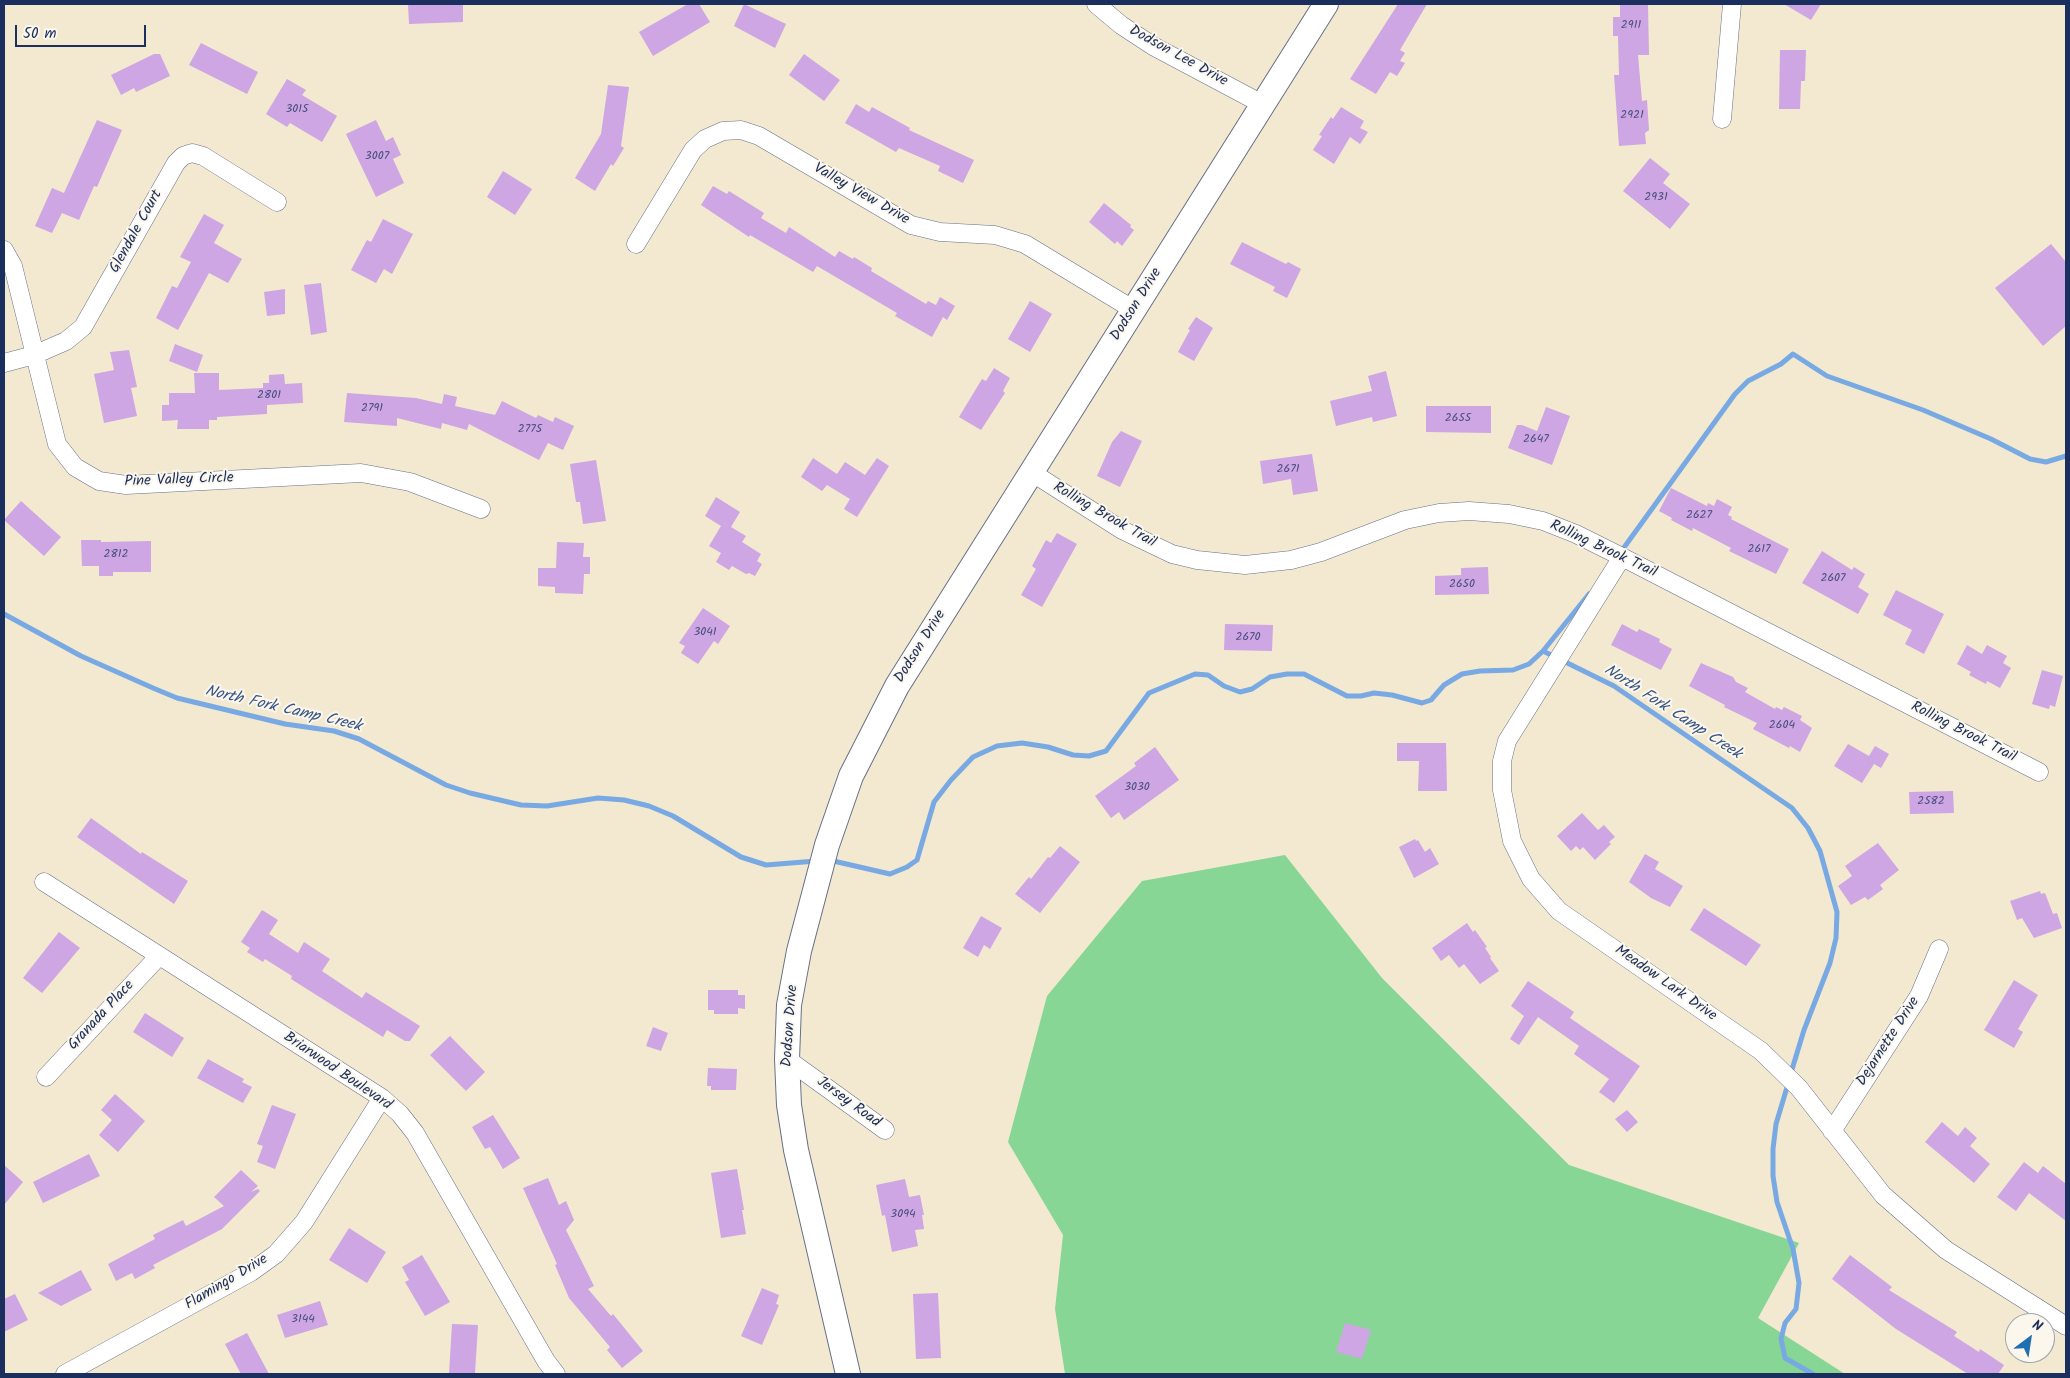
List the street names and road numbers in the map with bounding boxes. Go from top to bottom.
street label: Dodson Lee Drive [1125,22,1231,92]
street label: Valley View Drive [810,160,912,230]
street label: Glendale Court [107,187,167,277]
street label: Dodson Drive [1108,265,1166,345]
street label: Pine Valley Circle [124,470,234,492]
street label: Rolling Brook Trail [1049,479,1159,553]
street label: Rolling Brook Trail [1547,517,1659,583]
street label: Dodson Drive [892,607,950,687]
street label: Rolling Brook Trail [1907,699,2019,767]
street label: Meadow Lark Drive [1610,942,1720,1026]
street label: Granada Place [65,977,139,1055]
street label: Dodson Drive [779,984,803,1068]
street label: Dejarnette Drive [1853,994,1925,1090]
street label: Briarwood Boulevard [279,1029,395,1115]
street label: Jersey Road [812,1074,884,1132]
street label: Flamingo Drive [182,1251,272,1315]

